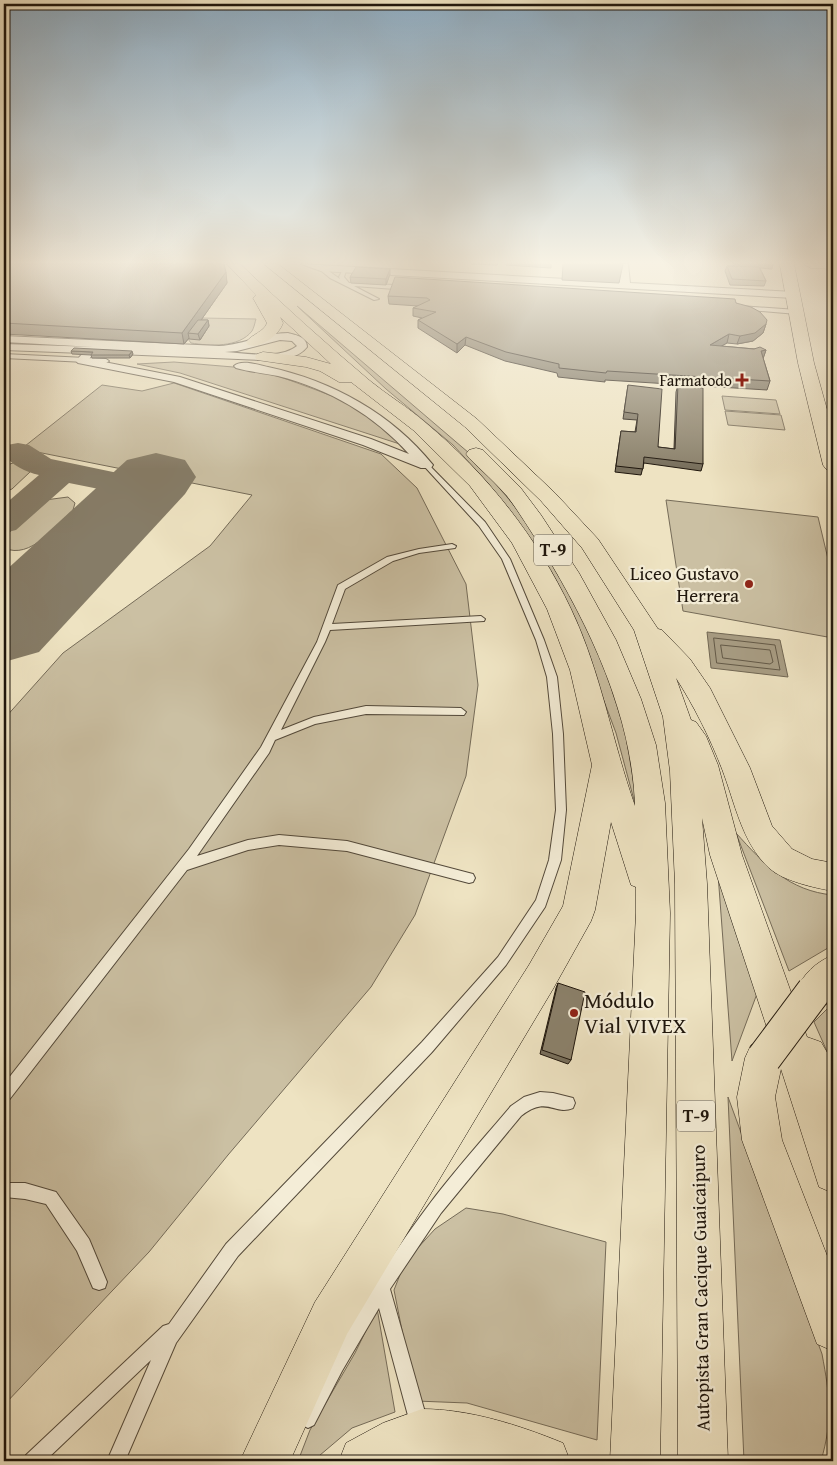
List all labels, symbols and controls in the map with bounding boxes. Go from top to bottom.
place label: Farmatodo [660,368,732,392]
marker: Farmatodo [736,374,748,386]
road number: T-9 [534,534,572,566]
place label: Liceo Gustavo Herrera [630,559,739,609]
marker: Liceo Gustavo Herrera [743,578,755,590]
place label: Módulo Vial VIVEX [584,984,687,1041]
marker: Módulo Vial VIVEX [568,1007,580,1019]
road number: T-9 [677,1100,715,1132]
street label: Autopista Gran Cacique Guaicaipuro [684,1144,716,1432]

